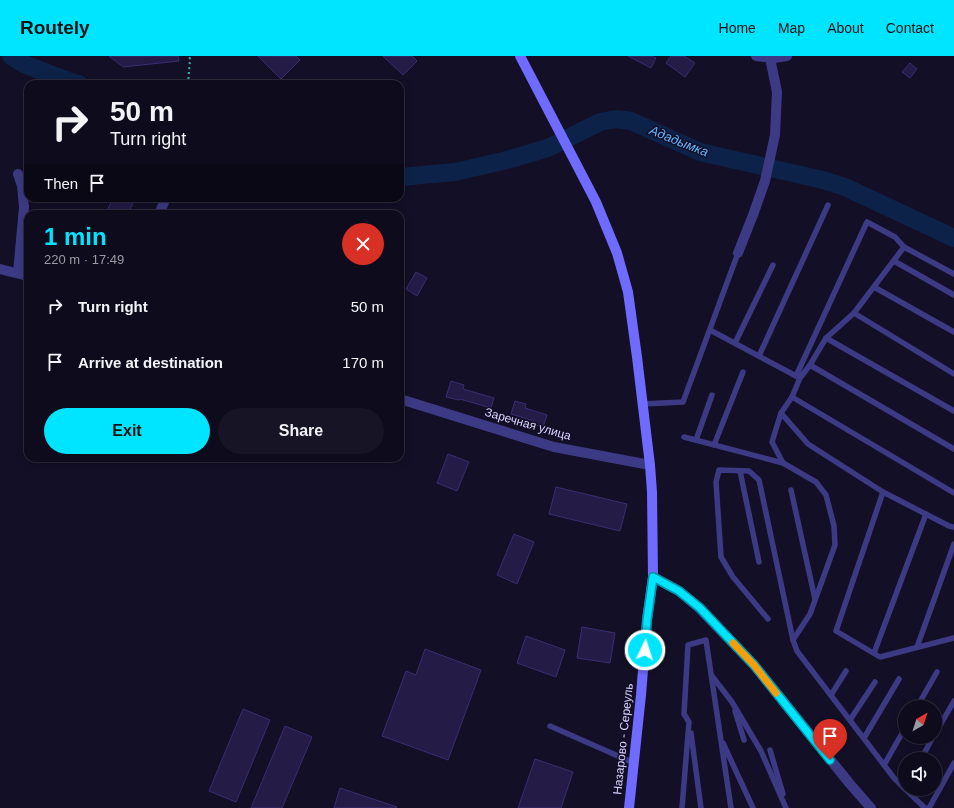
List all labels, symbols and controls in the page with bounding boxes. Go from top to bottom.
text: Routely [20,17,90,38]
text: Home [719,20,756,36]
text: Map [778,20,805,36]
text: About [827,20,864,36]
text: Contact [886,20,934,36]
icon: right [44,96,96,148]
text: 50 m [110,96,174,127]
water label: Ададымка [646,122,711,160]
text: Turn right [110,129,186,149]
icon: arrive [86,172,108,194]
text: Then [44,175,78,192]
text: 1 min [44,223,107,250]
button: close [342,223,384,265]
text: 220 m · 17:49 [44,252,124,267]
icon: right [44,295,66,317]
text: Turn right [78,298,148,315]
text: 50 m [351,298,384,315]
icon: arrive [44,351,66,373]
text: Arrive at destination [78,354,223,371]
text: 170 m [342,354,384,371]
street label: Заречная улица [483,405,573,443]
button: Exit [44,408,210,454]
button: Share [218,408,384,454]
position arrow [624,629,666,671]
street label: Назарово - Сереуль [610,683,636,795]
north arrow [898,700,942,744]
map controls [898,700,942,796]
pin [813,719,847,760]
icon: arrive [819,725,841,747]
button: sound [898,752,942,796]

